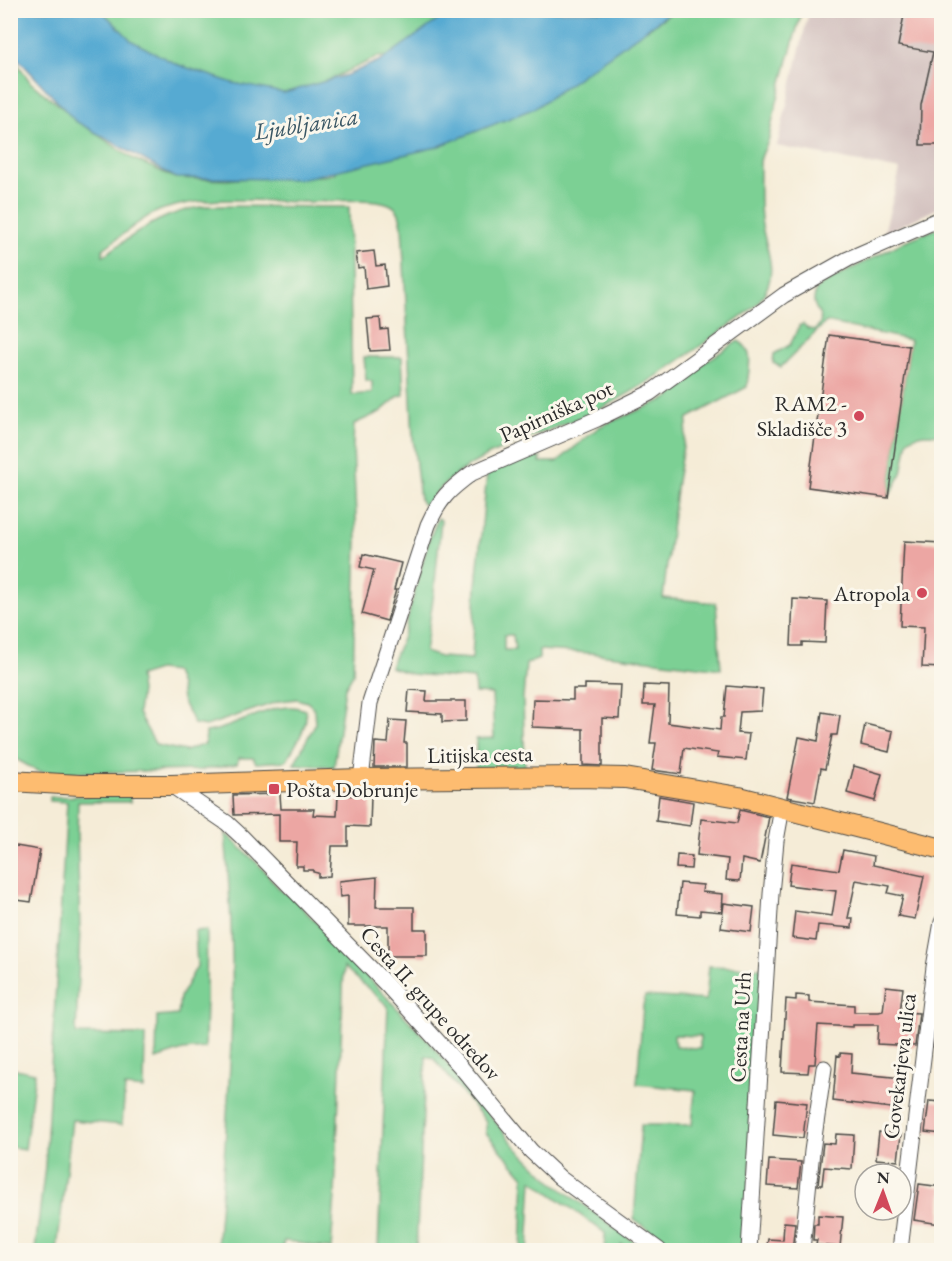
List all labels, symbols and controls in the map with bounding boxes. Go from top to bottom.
water label: Ljubljanica [251,100,360,147]
street label: Papirniška pot [495,374,617,449]
place label: RAM2 - Skladišče 3 [757,389,847,443]
marker: RAM2 - Skladišče 3 [852,409,866,423]
place label: Atropola [833,579,910,608]
marker: Atropola [915,586,929,600]
street label: Litijska cesta [427,739,533,770]
place label: Pošta Dobrunje [286,775,418,804]
marker: Pošta Dobrunje [267,782,281,796]
street label: Cesta II. grupe odredov [354,920,508,1087]
street label: Cesta na Urh [723,971,758,1083]
street label: Govekarjeva ulica [876,991,923,1140]
north arrow [853,1162,913,1222]
text: N [877,1167,890,1188]

